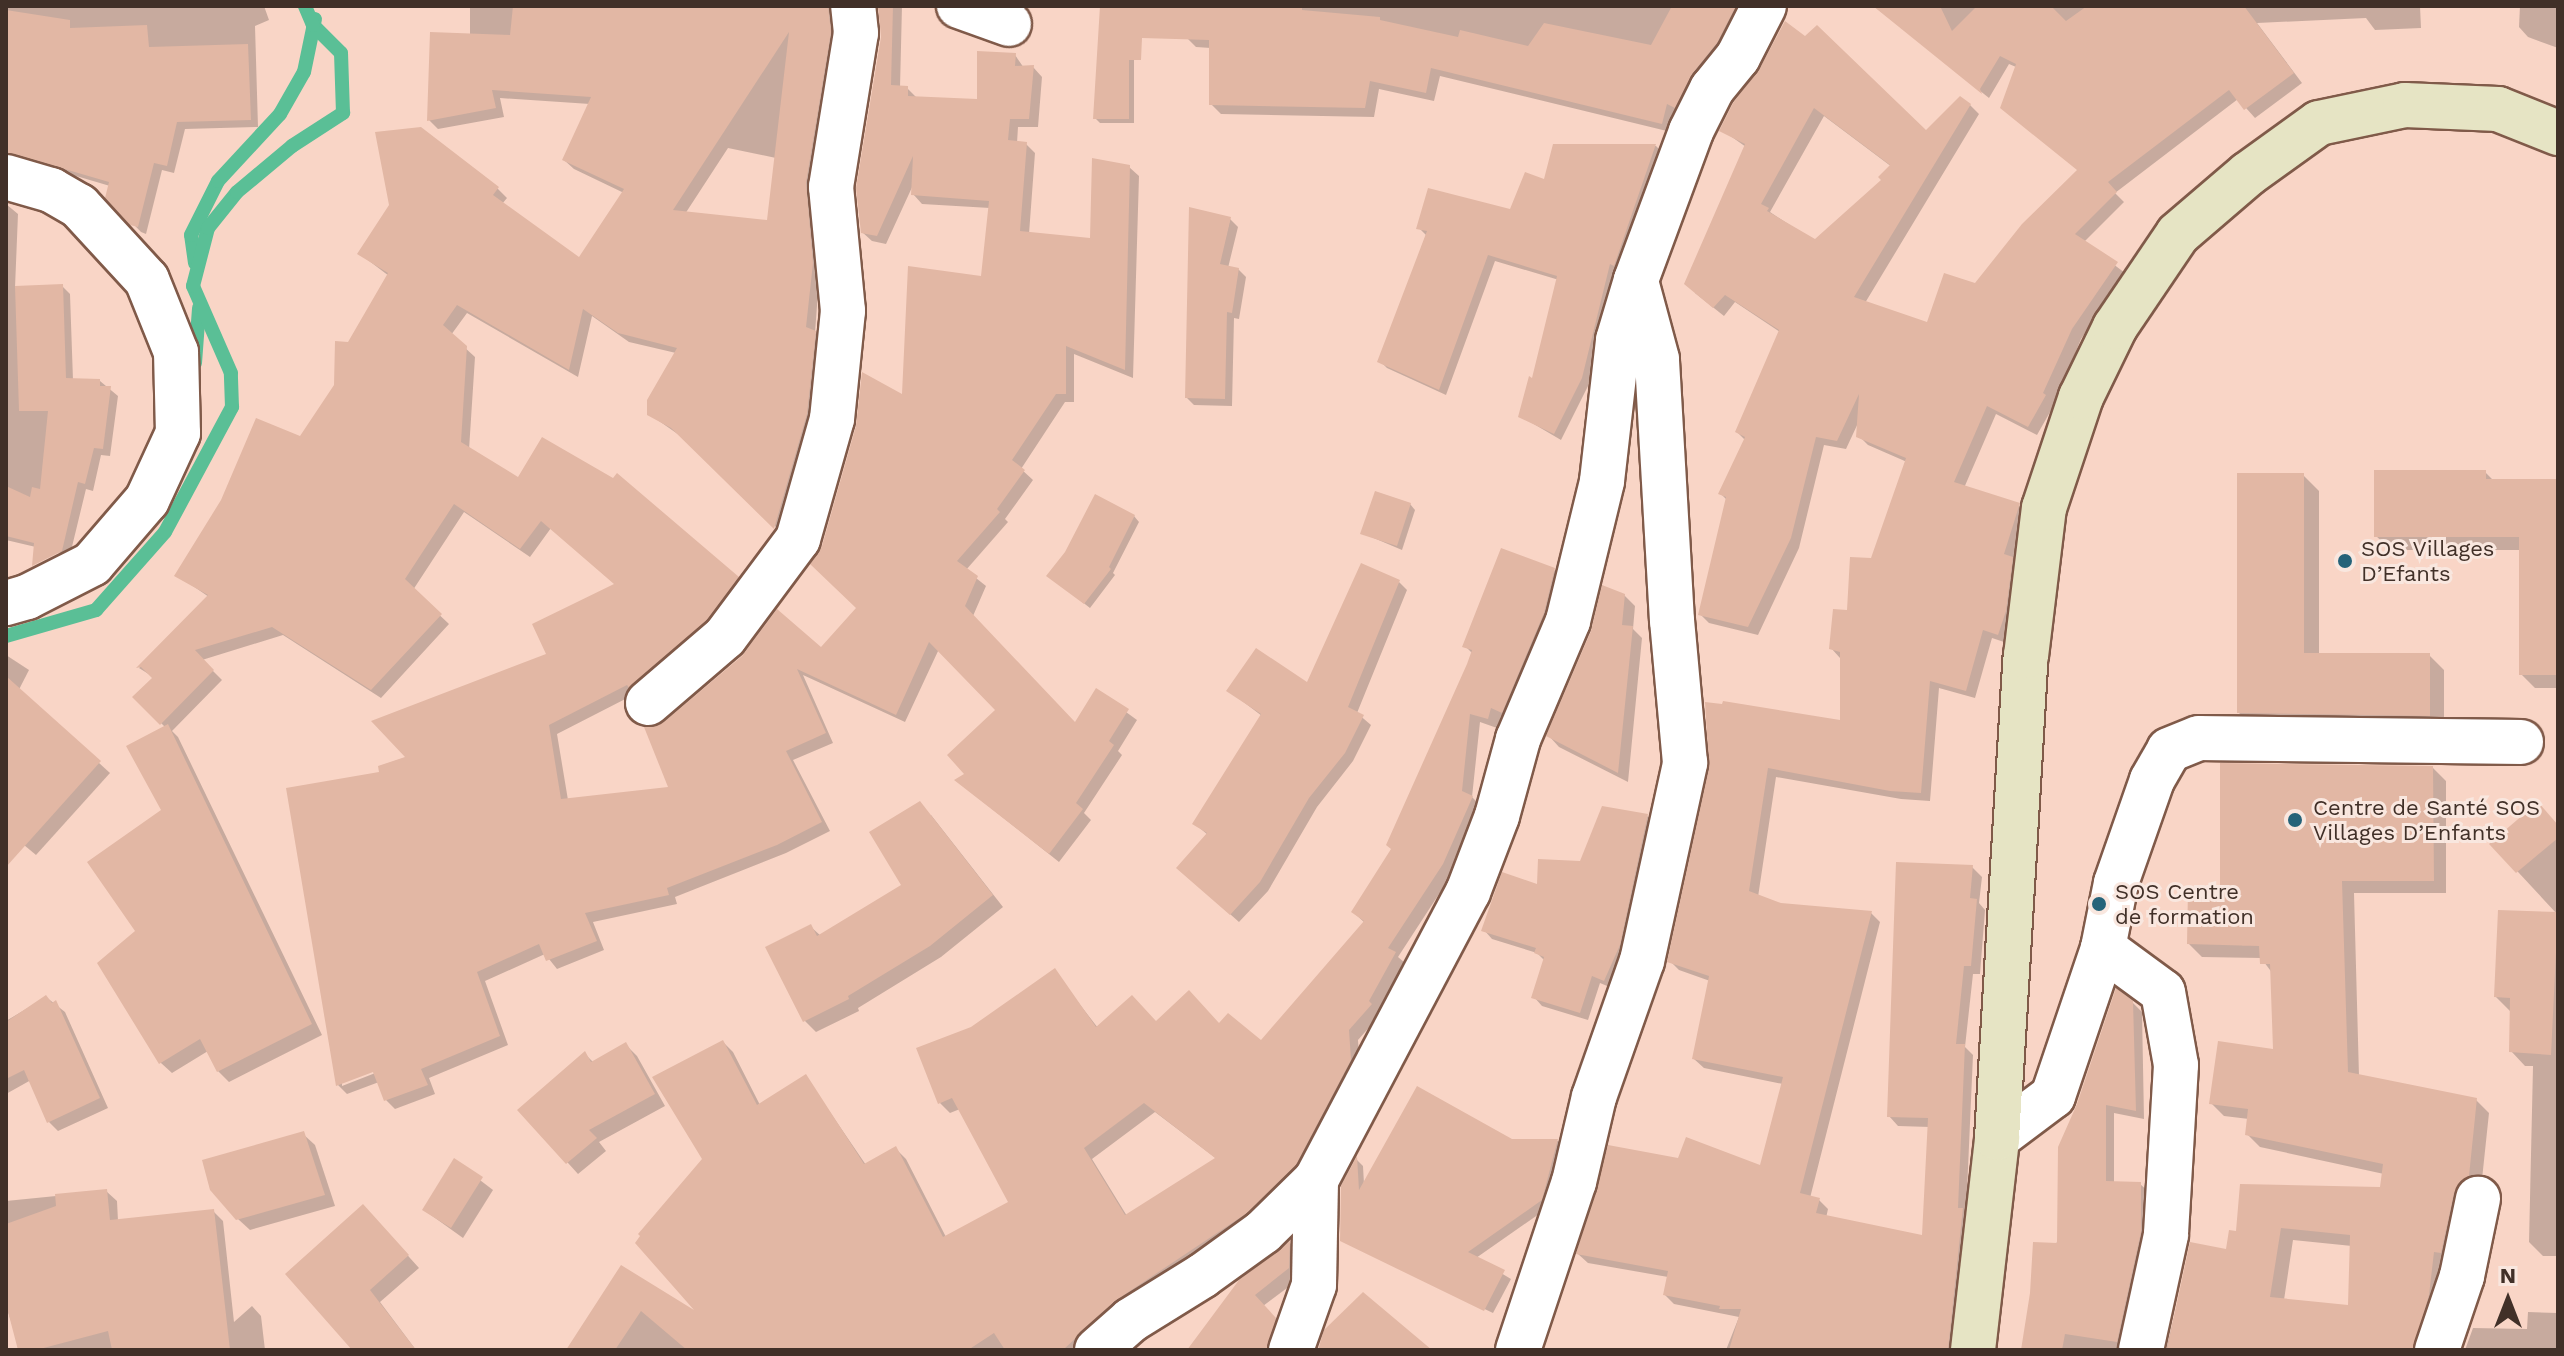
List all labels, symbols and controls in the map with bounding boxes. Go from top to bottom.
place label: SOS Villages D’Efants [2361,535,2495,586]
marker: SOS Villages D’Efants [2336,552,2354,570]
place label: Centre de Santé SOS Villages D’Enfants [2313,794,2540,846]
marker: Centre de Santé SOS Villages D’Enfants [2284,809,2306,831]
place label: SOS Centre de formation [2115,878,2254,930]
marker: SOS Centre de formation [2090,895,2108,913]
north arrow [2468,1260,2548,1340]
text: N [2500,1263,2516,1288]

